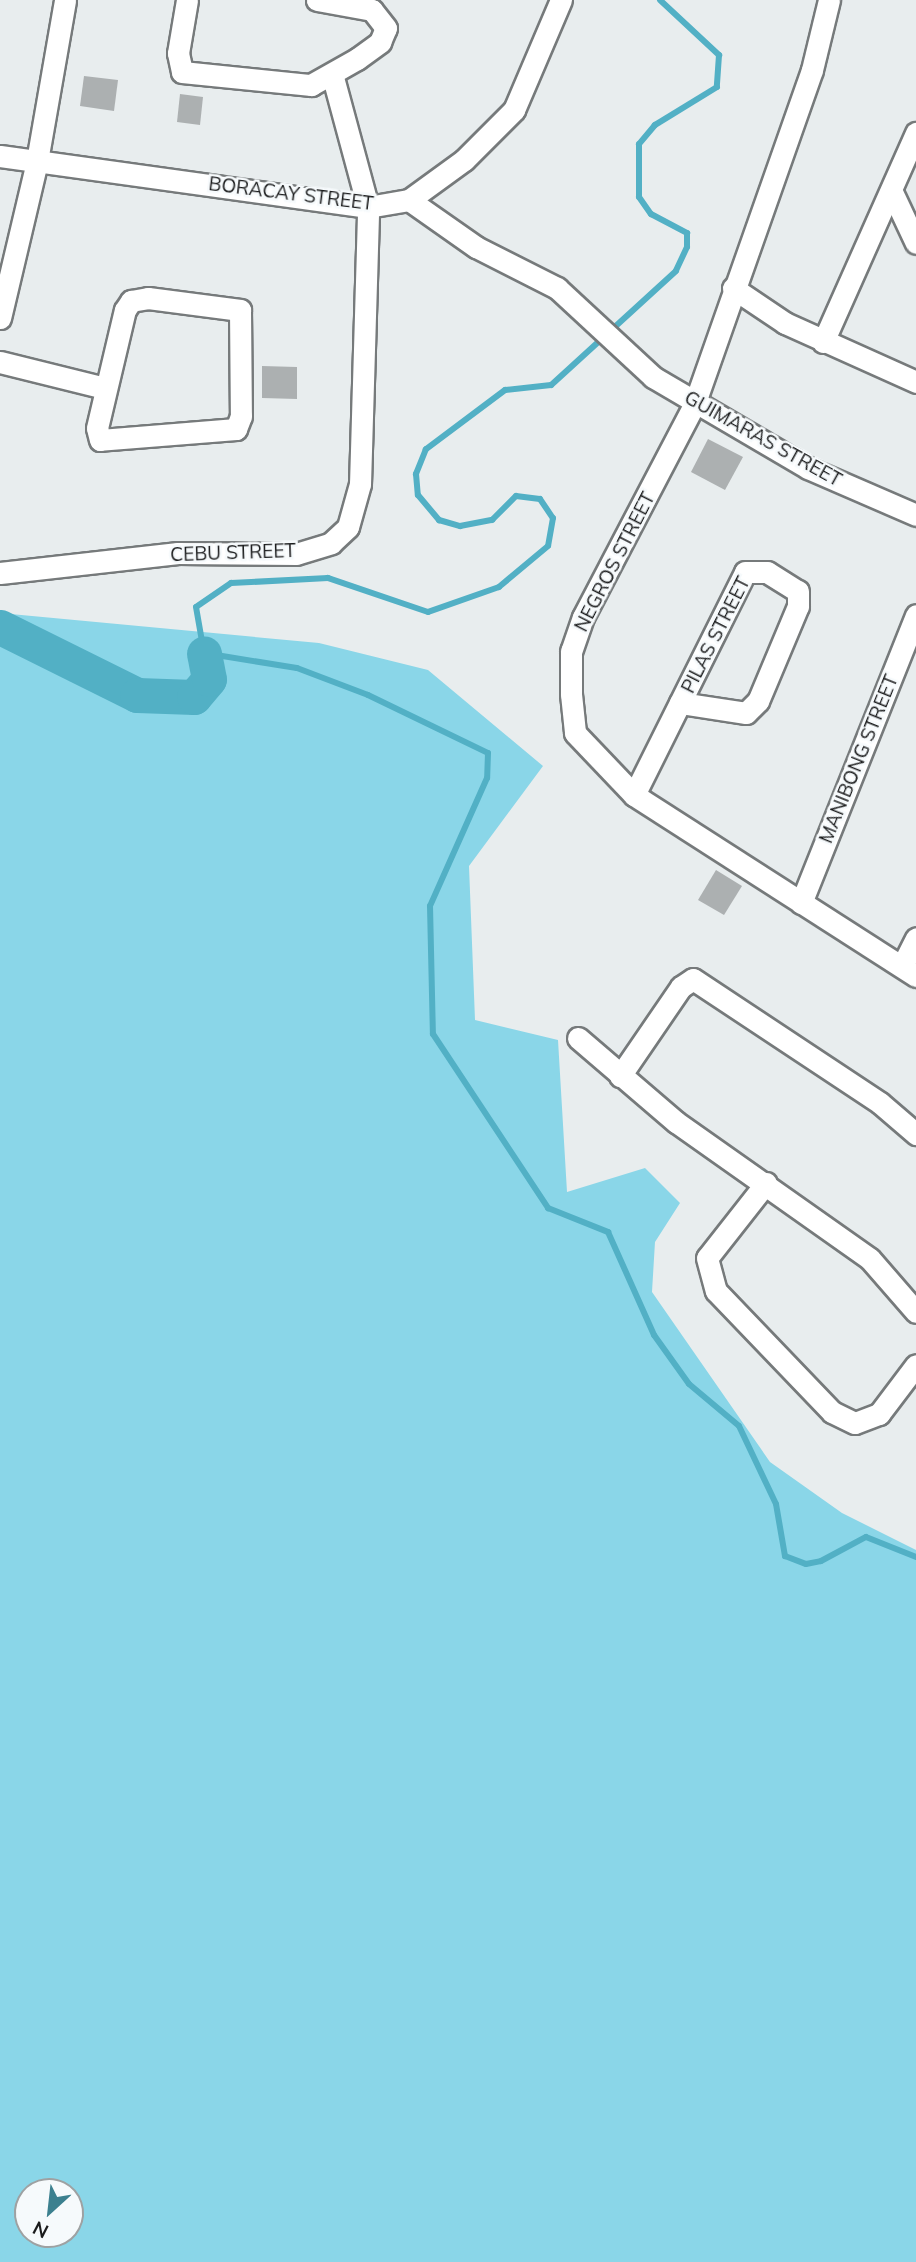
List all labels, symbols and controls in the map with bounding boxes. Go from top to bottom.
street label: BORACAY STREET [207,173,375,215]
street label: GUIMARAS STREET [680,386,846,492]
street label: NEGROS STREET [570,488,660,636]
street label: CEBU STREET [170,539,296,567]
street label: PILAS STREET [677,573,755,697]
street label: MANIBONG STREET [815,671,903,847]
north arrow [14,2178,84,2248]
text: N [29,2216,52,2244]

